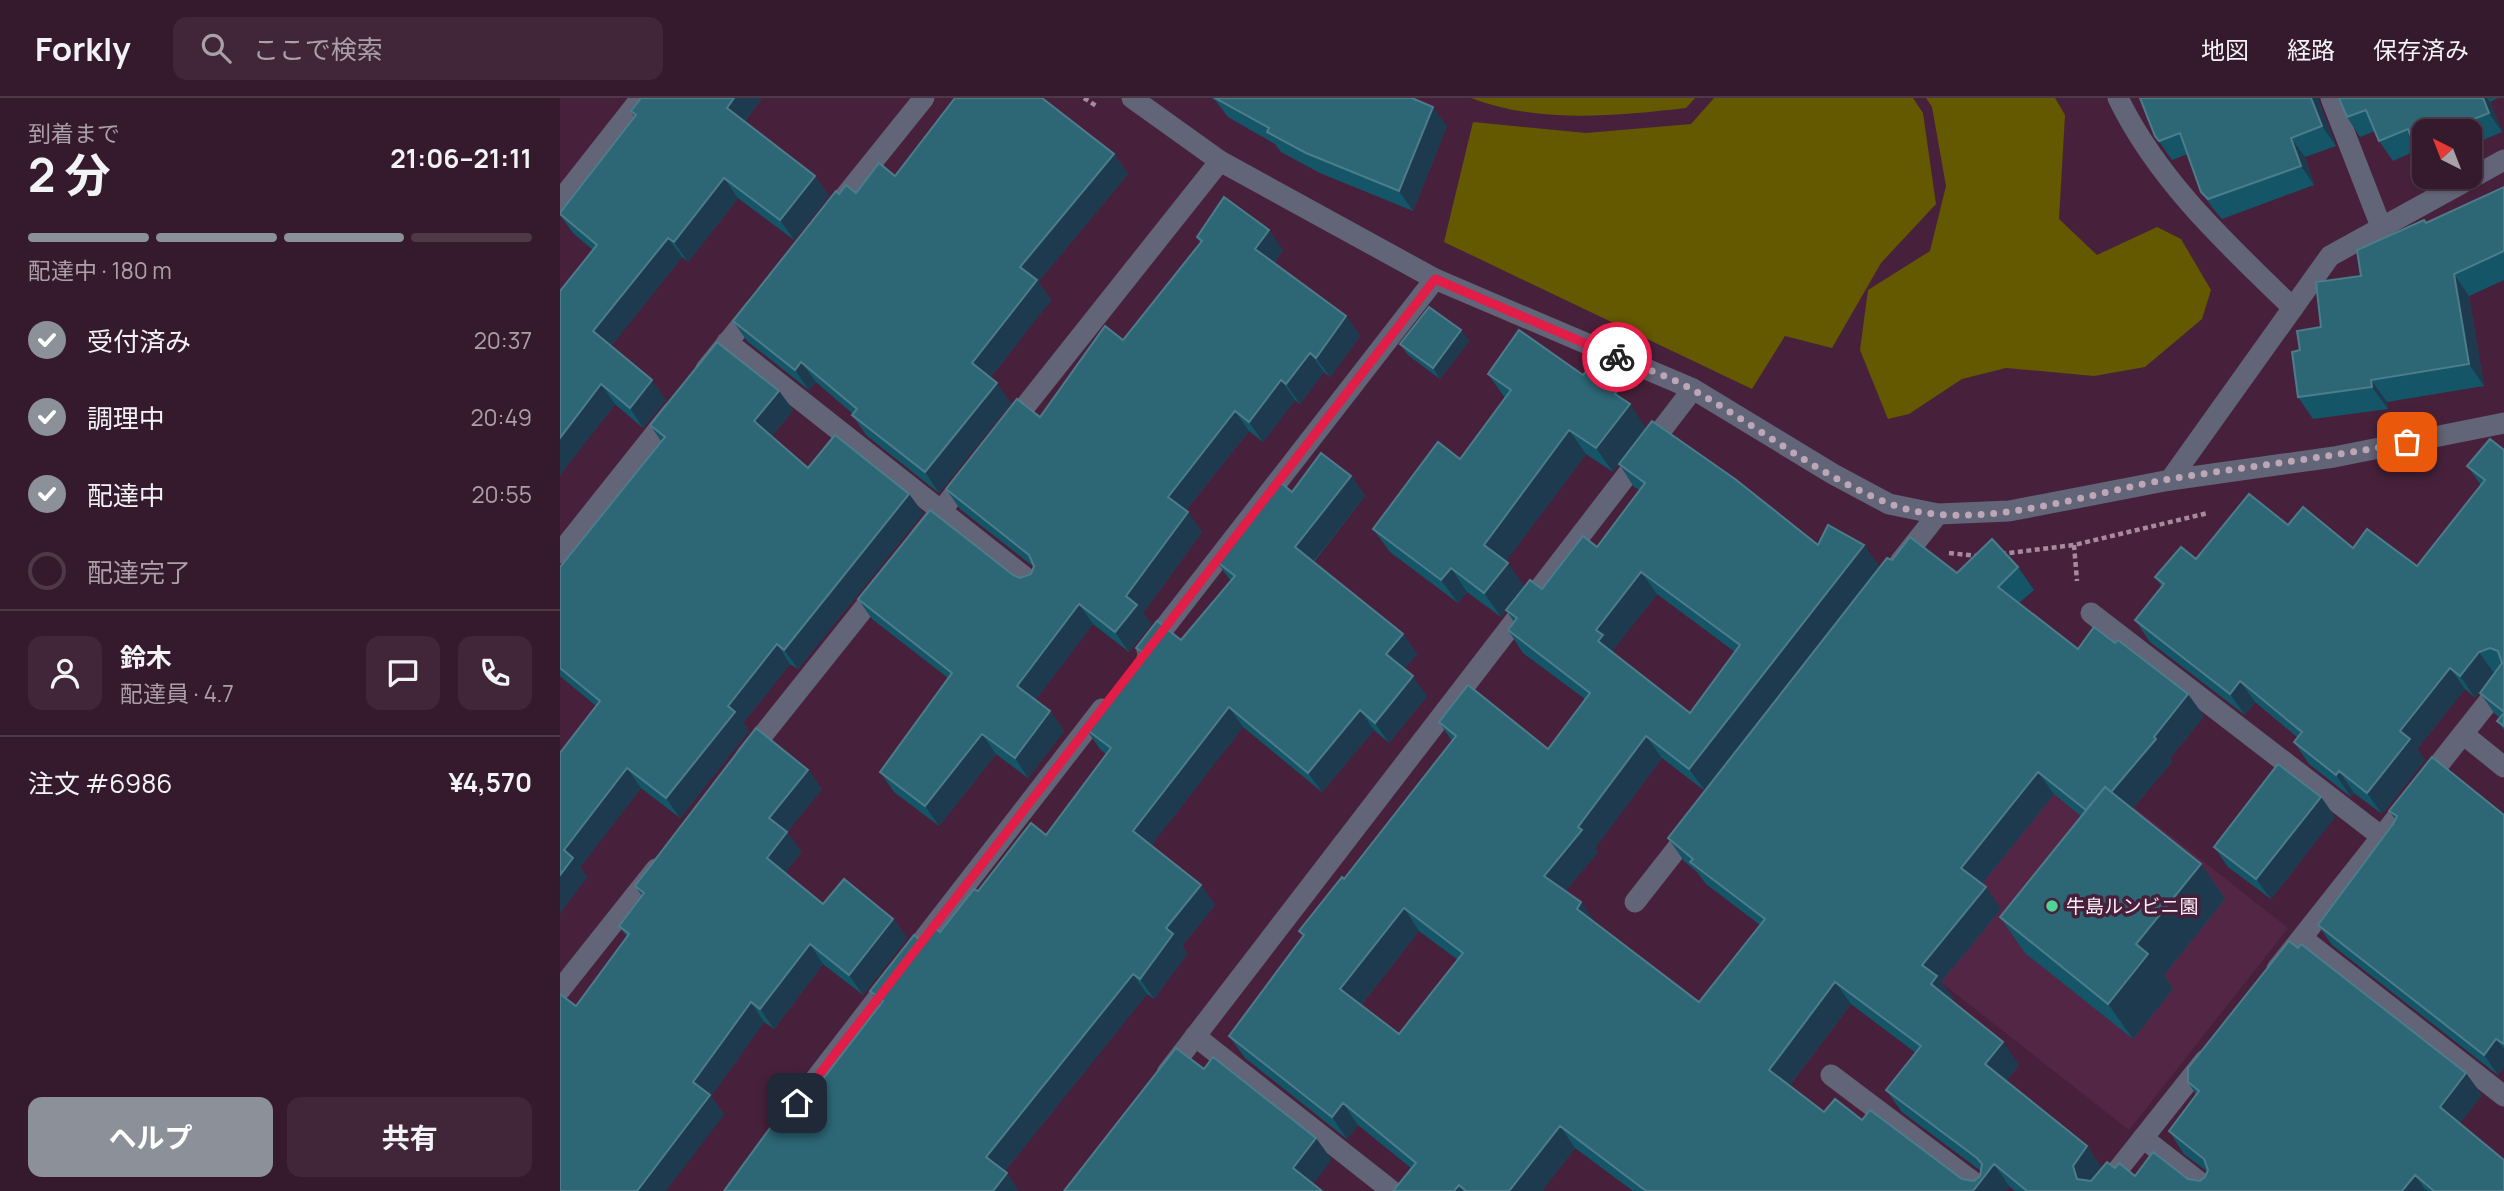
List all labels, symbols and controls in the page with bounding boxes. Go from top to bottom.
search box [173,17,663,80]
text: Forkly [35,26,131,71]
icon: search [197,29,235,67]
text: ここで検索 [253,31,383,67]
text: 地図 [2201,33,2249,66]
text: 経路 [2287,33,2335,66]
text: 保存済み [2373,33,2469,66]
text: 到着まで [28,117,120,149]
north arrow [2412,119,2482,189]
map controls [2412,119,2482,189]
text: 21:06–21:11 [390,140,532,176]
text: 2 分 [28,143,111,206]
text: 配達中 · 180 m [28,254,172,286]
icon: check [28,321,66,359]
courier [1582,322,1652,392]
text: 受付済み [87,323,191,359]
text: 20:37 [474,324,532,356]
icon: bike [1598,338,1636,376]
icon: check [28,398,66,436]
text: 調理中 [87,400,165,436]
text: 20:49 [470,401,532,433]
pin [2377,412,2437,472]
icon: bag [2388,423,2426,461]
icon: check [28,475,66,513]
text: 配達中 [87,477,165,513]
text: 20:55 [471,478,532,510]
text: 配達完了 [87,554,191,590]
button: person [28,636,102,710]
button: chat [366,636,440,710]
button: phone [458,636,532,710]
text: 鈴木 [120,639,172,675]
text: 配達員 · 4.7 [120,677,234,709]
text: ¥4,570 [449,764,532,800]
text: 注文 #6986 [28,765,172,801]
place label: 牛島ルンビニ園 [2066,893,2199,919]
marker: 牛島ルンビニ園 [2044,898,2060,914]
pin [767,1073,827,1133]
icon: home [778,1084,816,1122]
button: ヘルプ [28,1097,273,1177]
button: 共有 [287,1097,532,1177]

